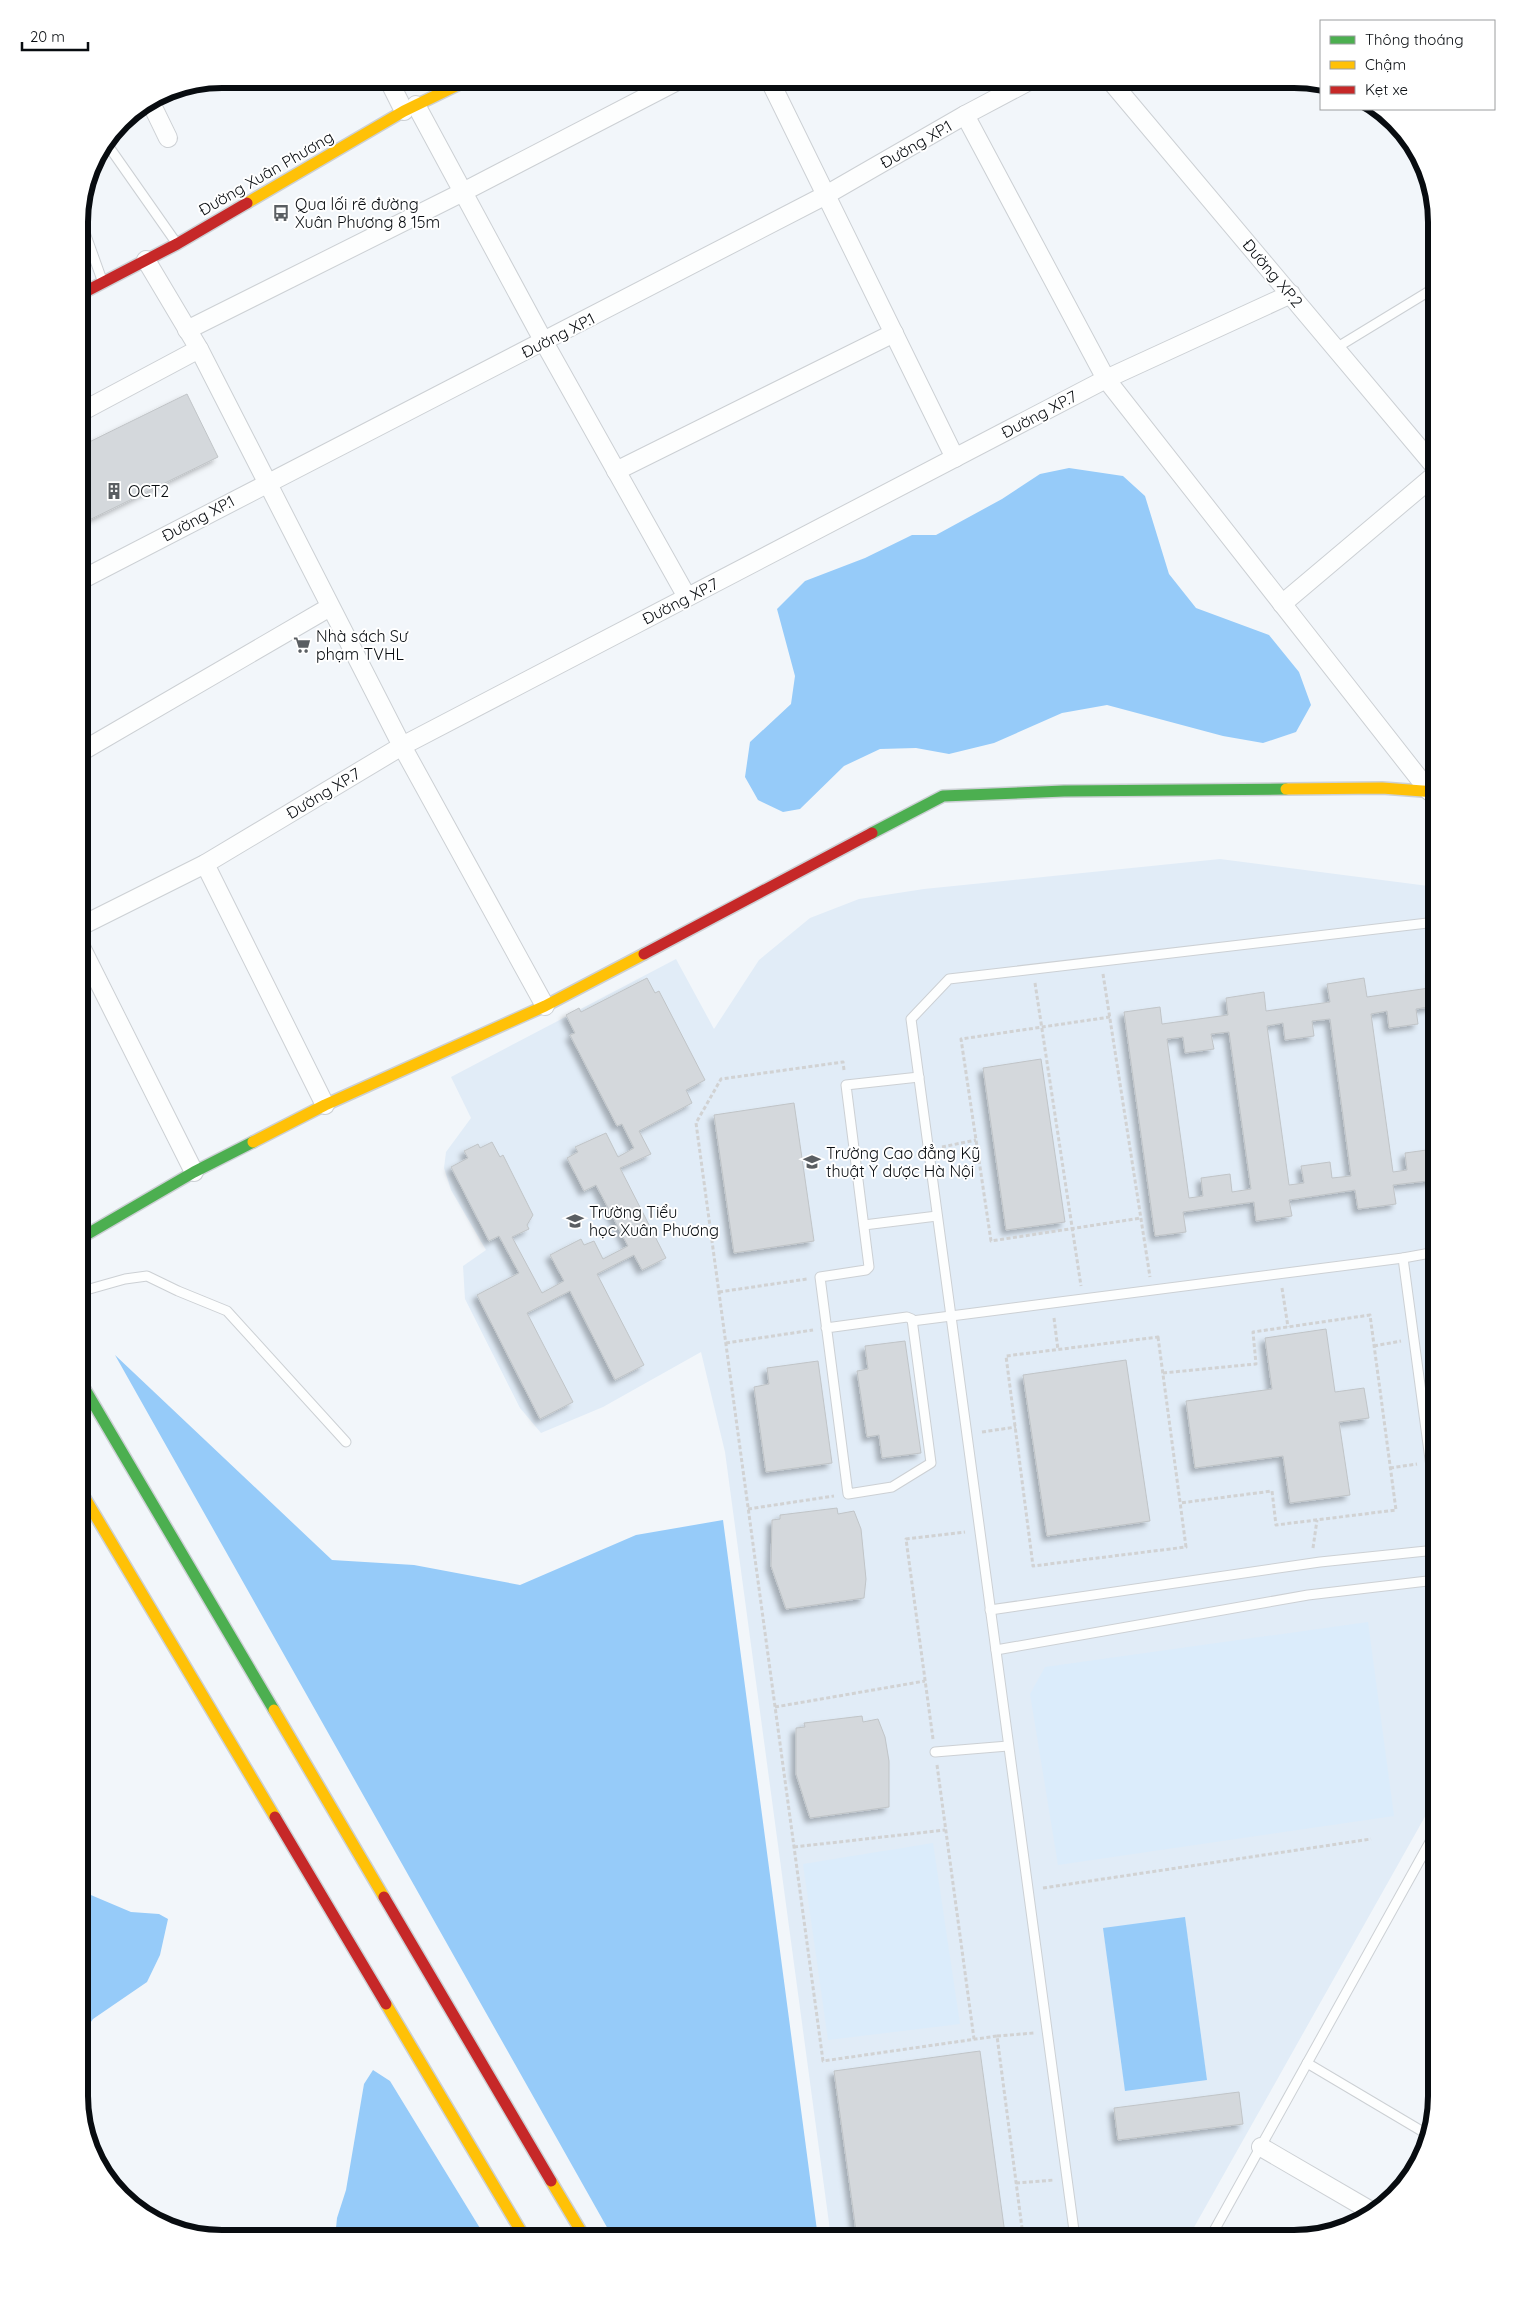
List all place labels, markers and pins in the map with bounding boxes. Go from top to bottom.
place label: Qua lối rẽ đường Xuân Phương 8 15m [295,194,440,232]
bus stop icon: Qua lối rẽ đường Xuân Phương 8 15m [271,203,291,223]
building icon: OCT2 [104,481,124,501]
place label: OCT2 [128,481,169,501]
place label: Nhà sách Sư phạm TVHL [316,626,409,664]
supermarket icon: Nhà sách Sư phạm TVHL [292,635,312,655]
place label: Trường Cao đẳng Kỹ thuật Y dược Hà Nội [826,1143,980,1181]
school or university icon: Trường Cao đẳng Kỹ thuật Y dược Hà Nội [802,1152,822,1172]
place label: Trường Tiểu học Xuân Phương [589,1202,719,1240]
school or university icon: Trường Tiểu học Xuân Phương [565,1211,585,1231]

